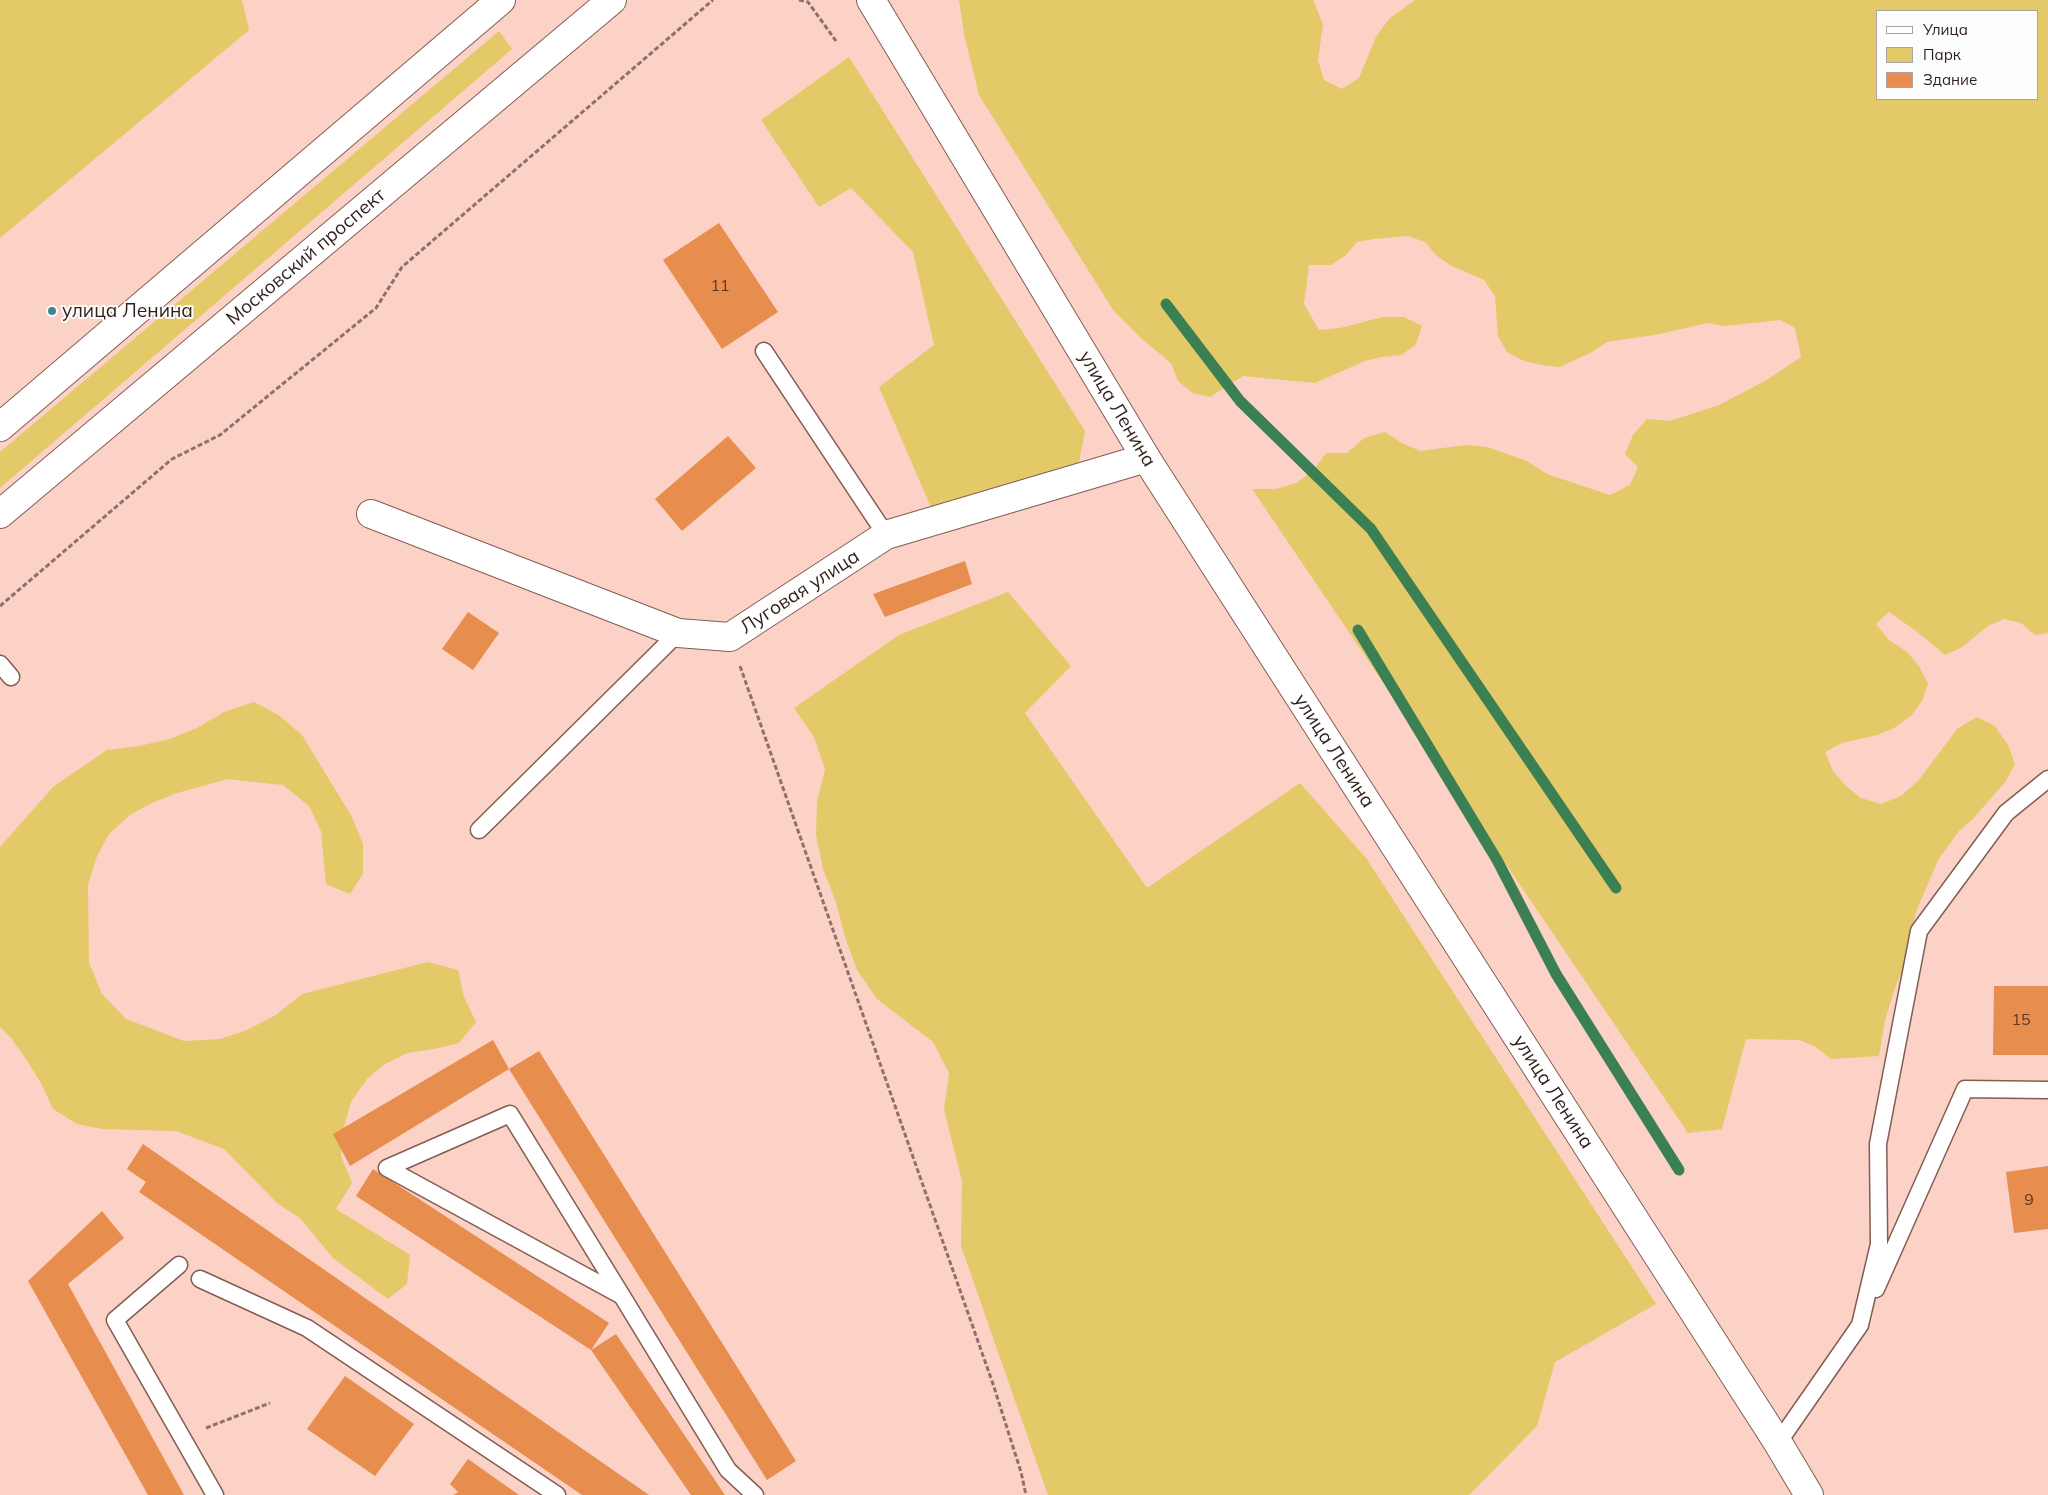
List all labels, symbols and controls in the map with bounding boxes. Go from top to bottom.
legend [1876,10,2038,100]
text: Улица [1923,20,1968,39]
text: Парк [1923,45,1961,64]
text: Здание [1923,70,1977,89]
street label: Московский проспект [222,184,390,330]
house number: 11 [710,276,730,296]
place label: улица Ленина [62,300,193,322]
marker: улица Ленина [46,305,58,317]
street label: улица Ленина [1074,347,1160,471]
street label: Луговая улица [736,545,864,639]
street label: улица Ленина [1289,690,1379,812]
house number: 15 [2011,1010,2031,1030]
street label: улица Ленина [1508,1031,1598,1153]
house number: 9 [2024,1190,2034,1210]

